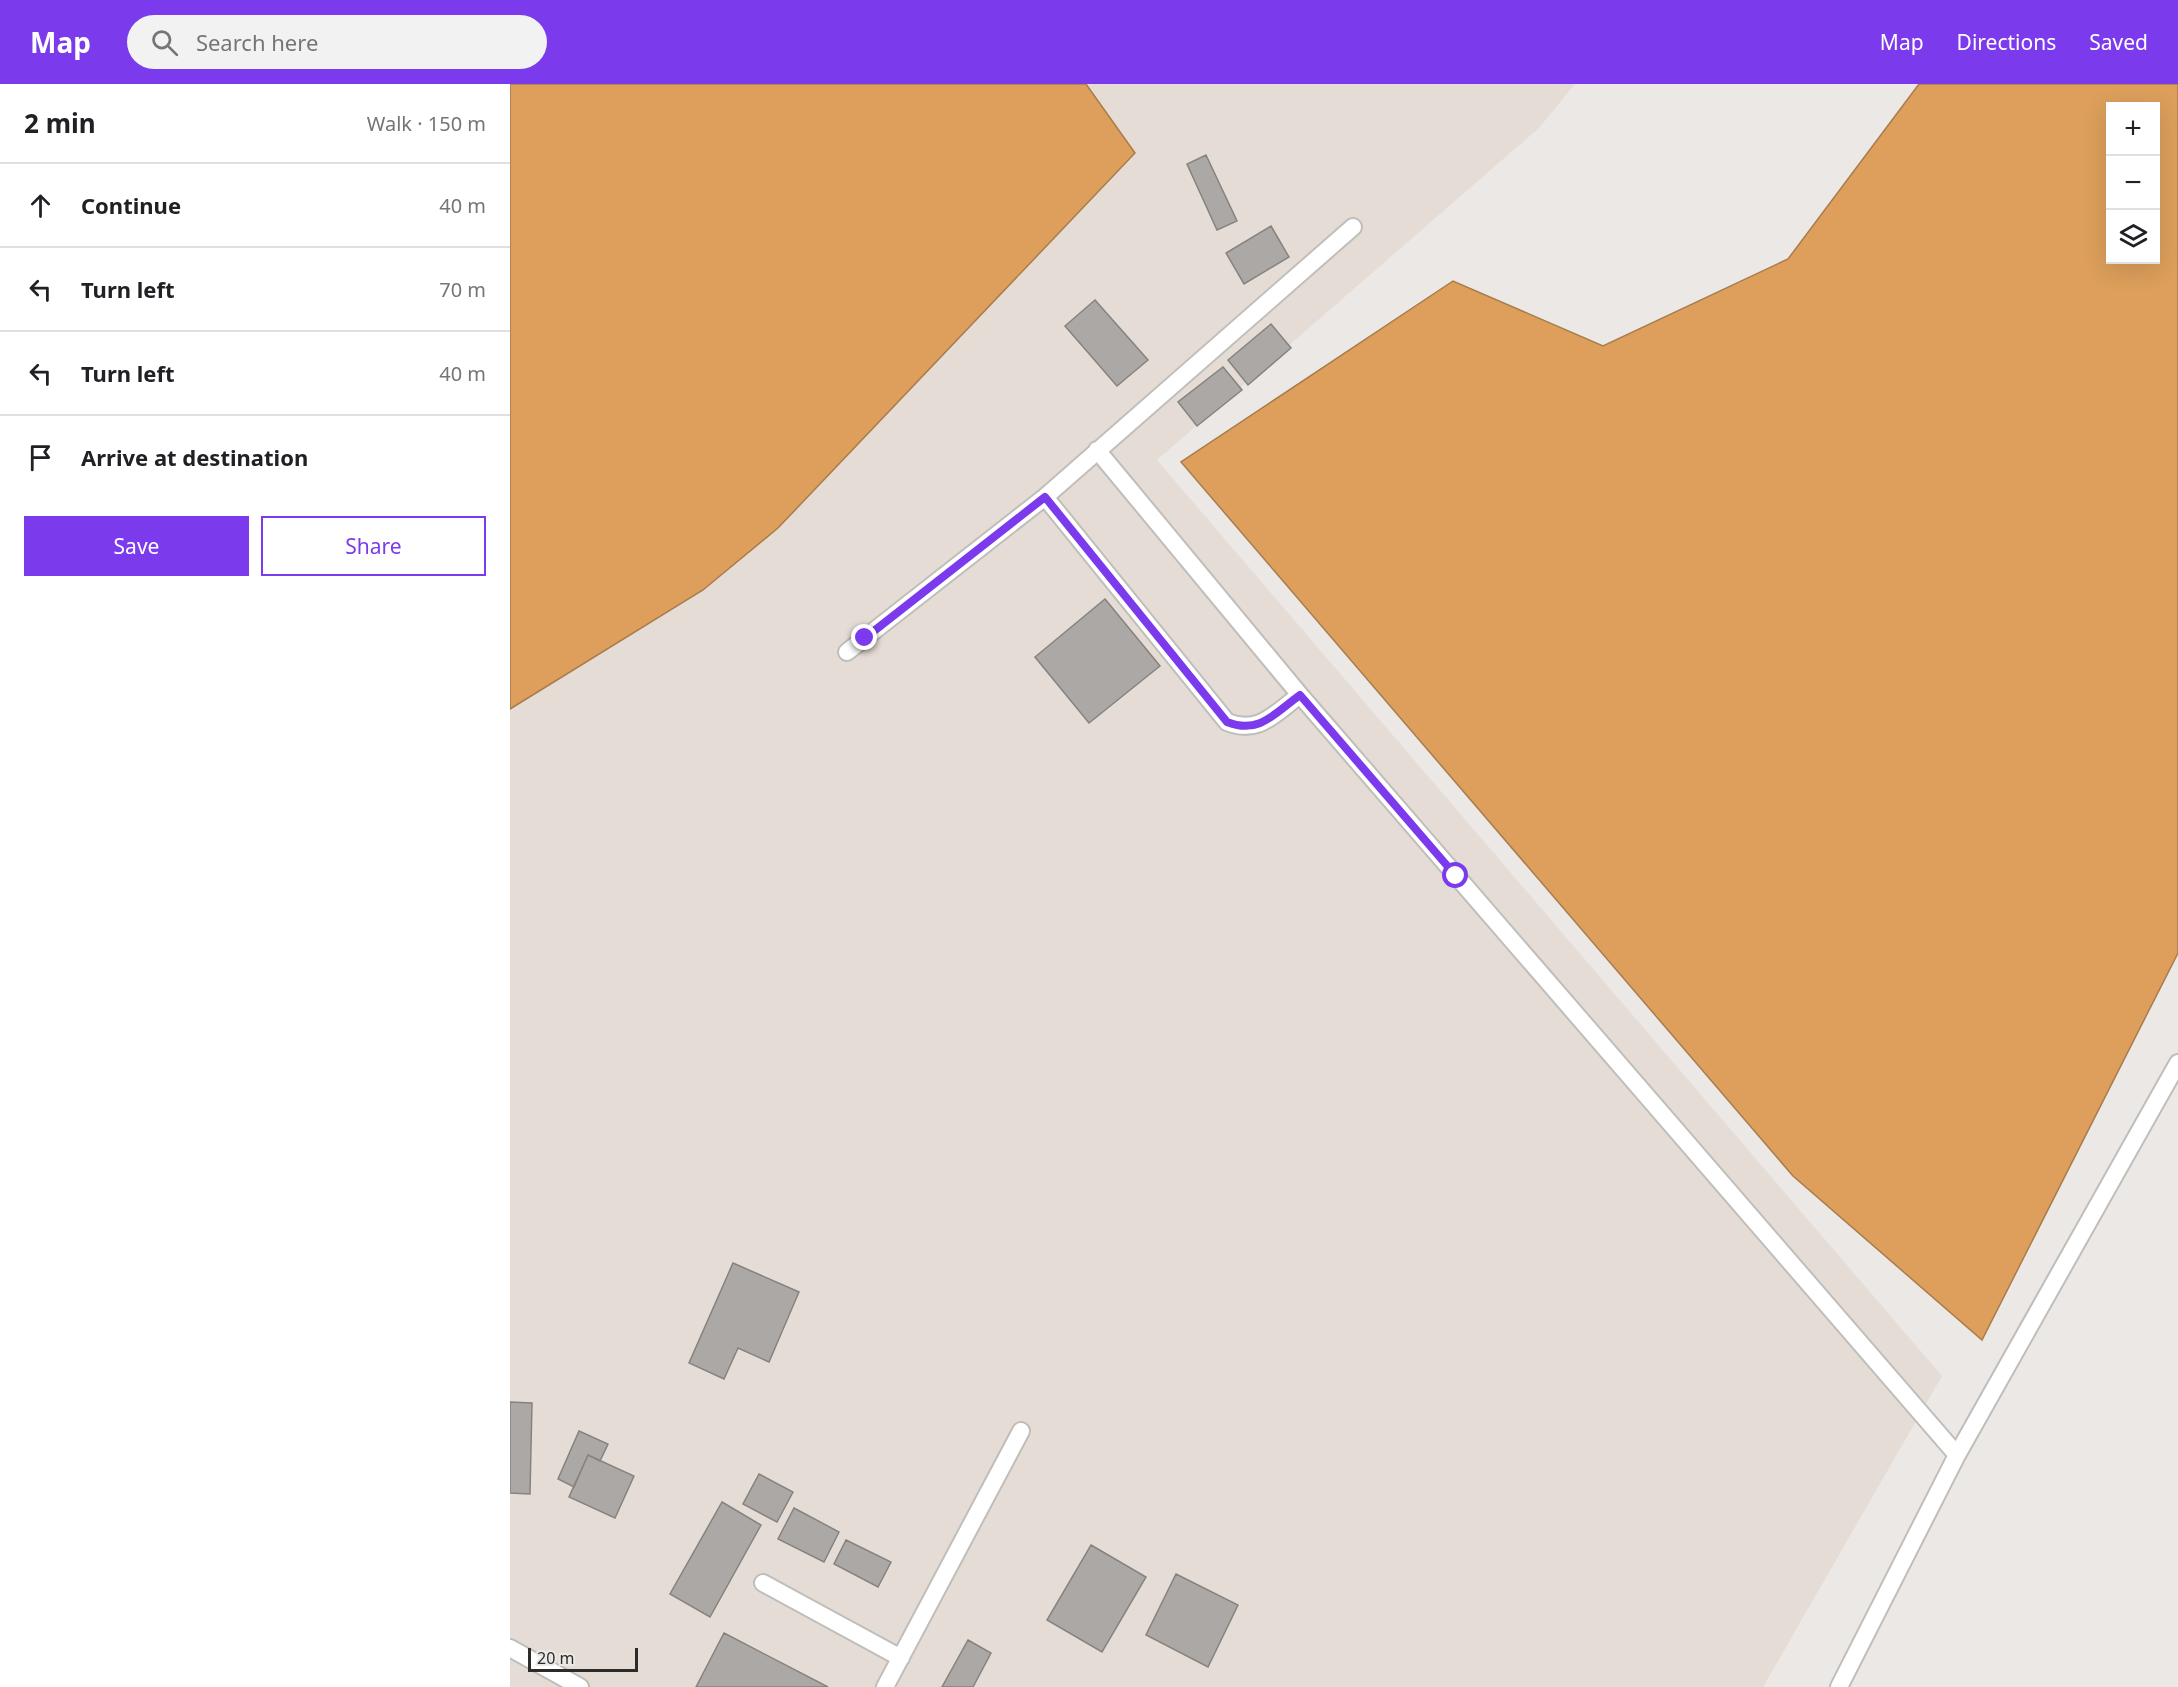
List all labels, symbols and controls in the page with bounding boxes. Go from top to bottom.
search box [127,15,547,69]
text: Map [30,23,91,61]
icon: search [148,26,181,59]
text: Search here [196,27,318,57]
text: Map [1880,28,1924,56]
text: Directions [1957,28,2056,56]
text: Saved [2089,28,2148,56]
map controls [2106,102,2160,264]
button: + [2106,102,2160,156]
text: 2 min [24,105,96,141]
text: Walk · 150 m [367,110,486,137]
button: − [2106,156,2160,210]
icon: ahead [24,189,57,222]
text: Continue [81,190,181,220]
text: 40 m [439,192,486,219]
button: layers [2106,210,2160,264]
icon: left [24,273,57,306]
text: Turn left [81,274,175,304]
text: 70 m [439,276,486,303]
icon: left [24,357,57,390]
text: Turn left [81,358,175,388]
text: 40 m [439,360,486,387]
icon: arrive [24,441,57,474]
text: Arrive at destination [81,442,308,472]
button: Save [24,516,249,576]
button: Share [261,516,486,576]
route end [851,624,877,650]
route start [1442,862,1468,888]
scale bar [528,1645,638,1672]
text: 20 m [537,1647,574,1669]

